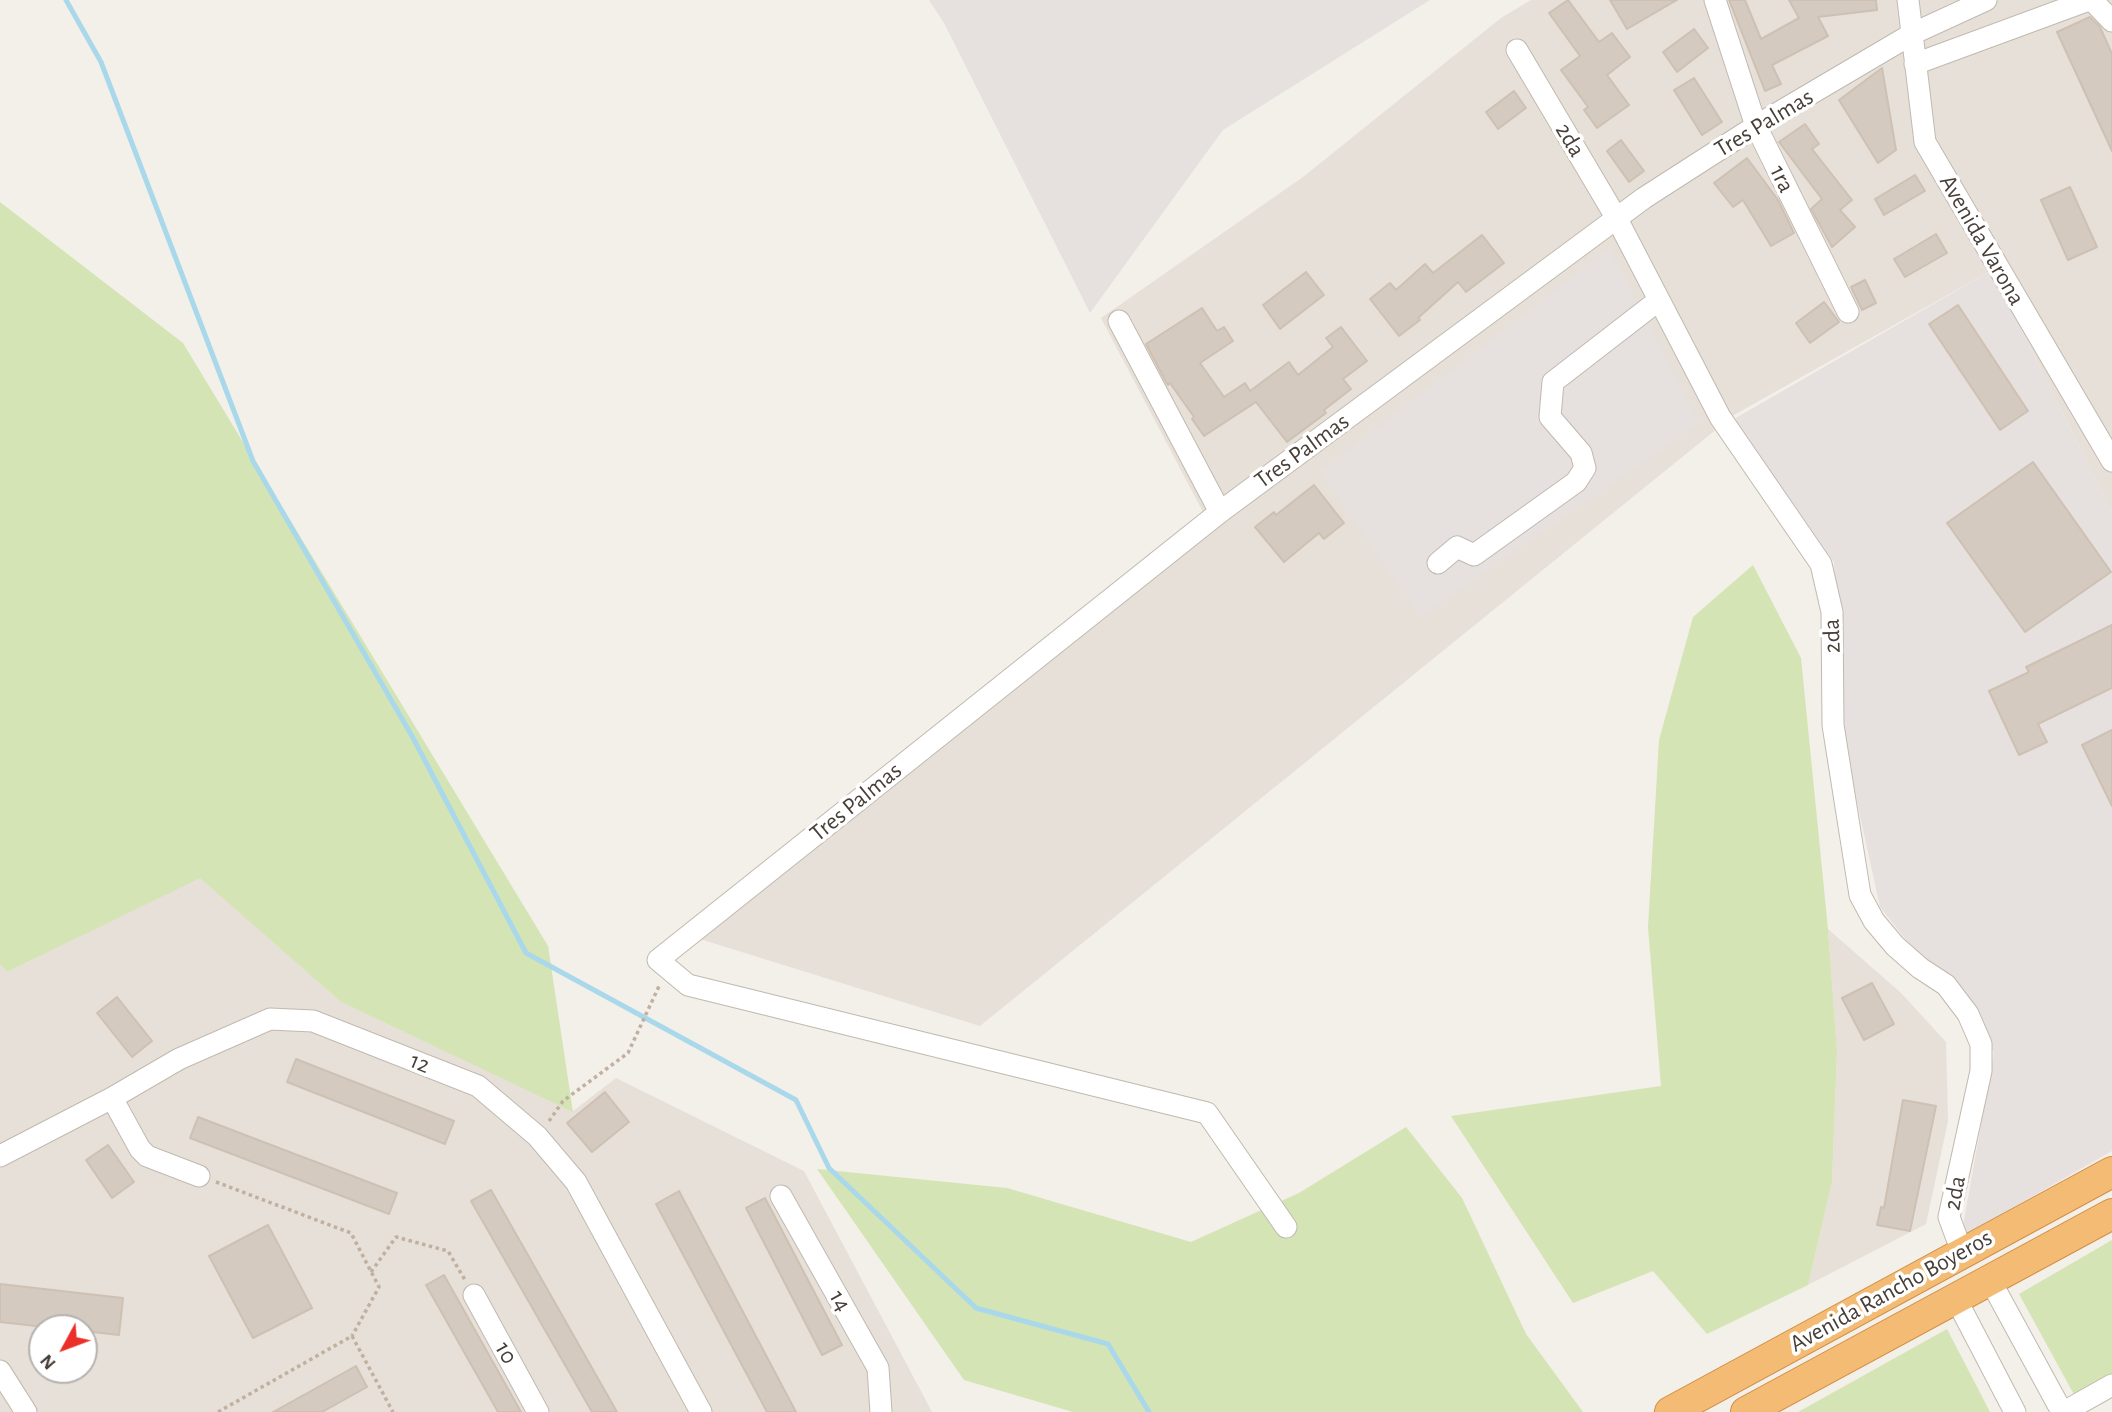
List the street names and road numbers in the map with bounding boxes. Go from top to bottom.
street label: Tres Palmas [1709,82,1819,164]
street label: 2da [1549,118,1591,162]
street label: 1ra [1763,161,1801,197]
street label: Avenida Varona [1933,170,2031,310]
street label: Tres Palmas [1249,407,1355,495]
street label: 2da [1817,618,1847,654]
street label: Tres Palmas [804,756,908,848]
street label: 12 [406,1046,434,1080]
street label: 2da [1938,1174,1972,1212]
street label: Avenida Rancho Boyeros [1785,1223,1997,1359]
street label: 14 [823,1285,857,1317]
street label: 10 [488,1337,524,1369]

